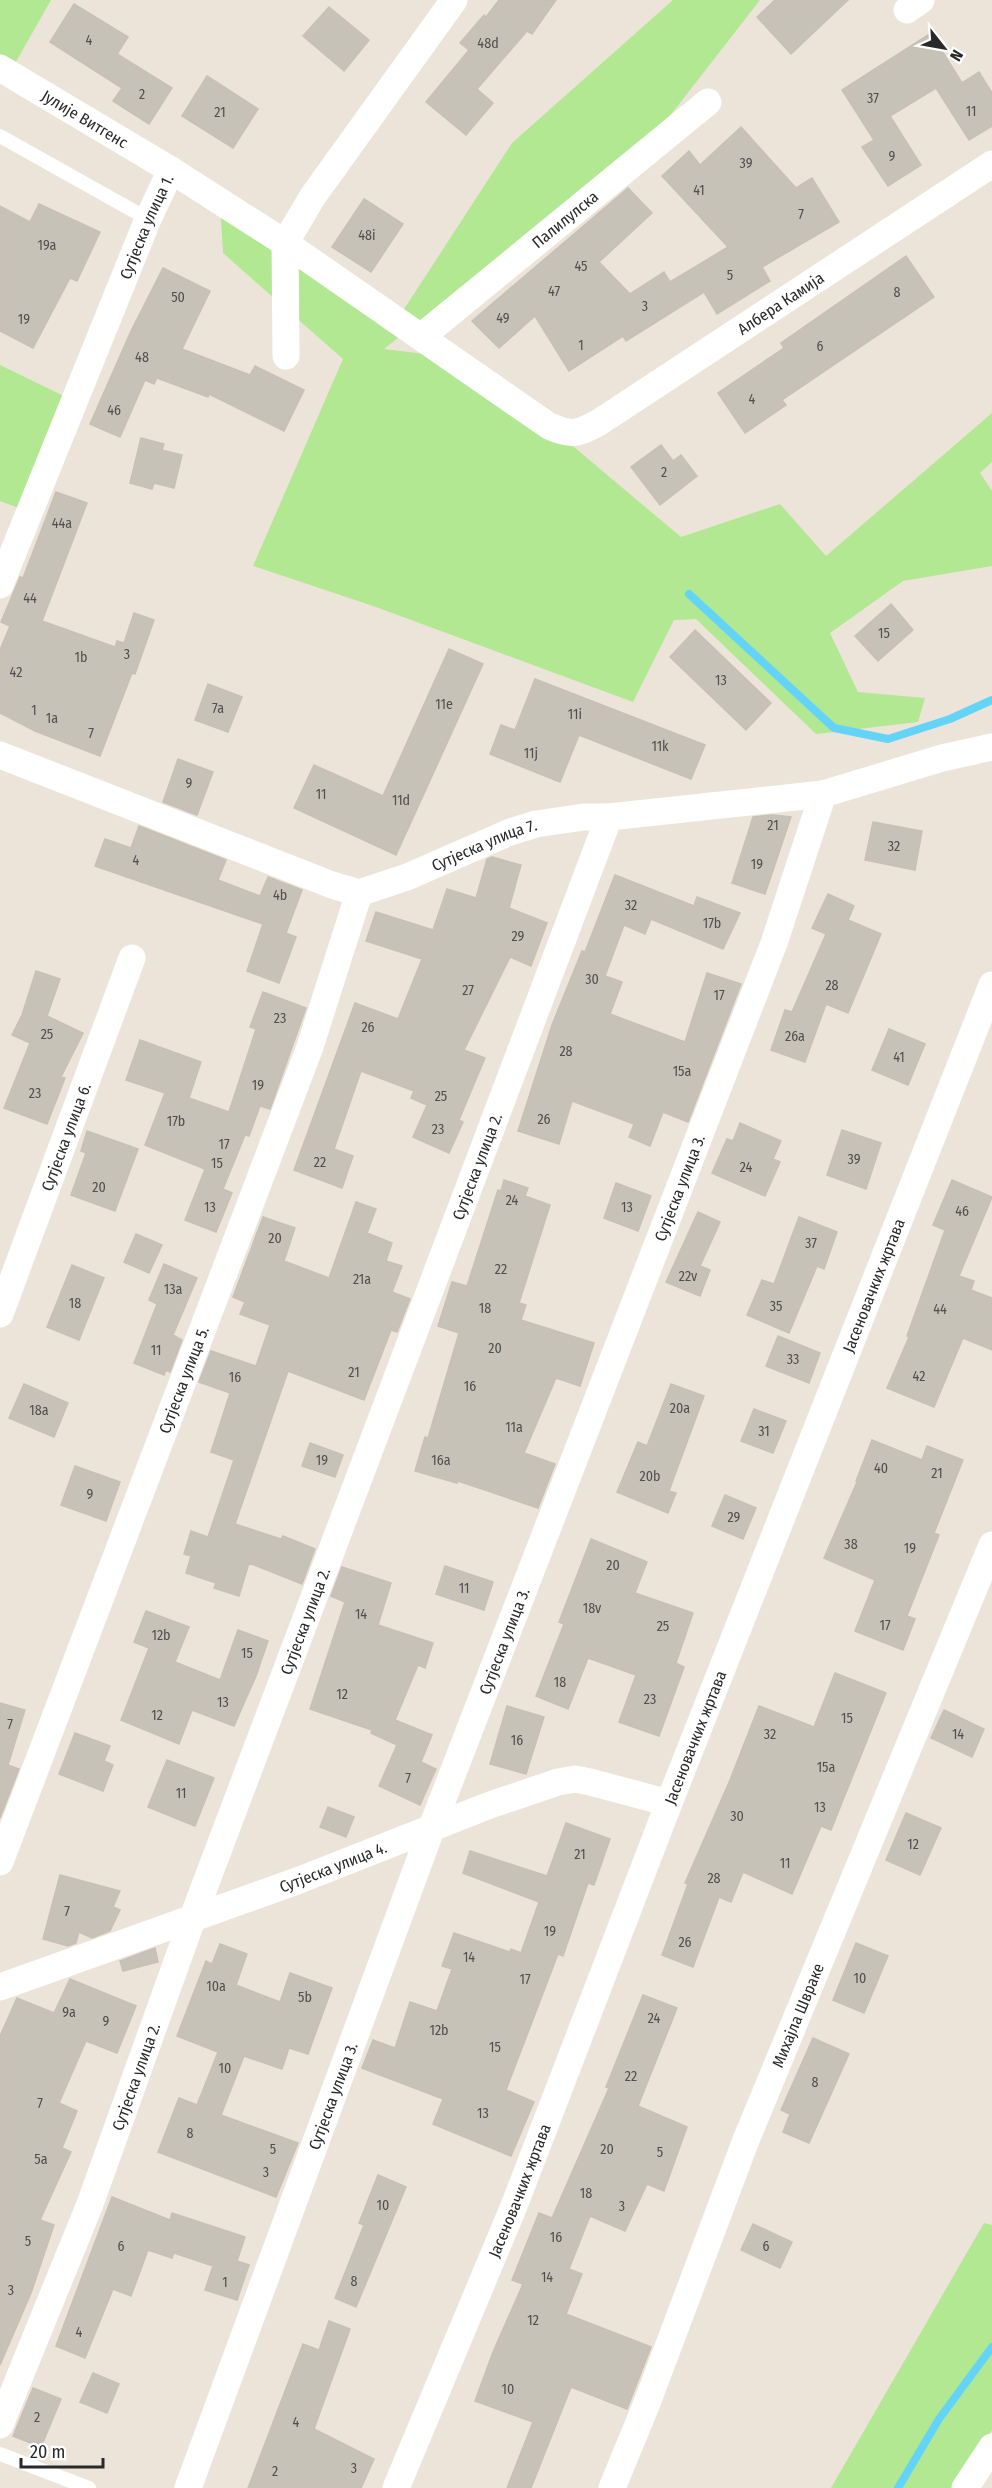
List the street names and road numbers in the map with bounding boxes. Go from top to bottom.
street label: Јулије Витгенс [39,86,132,152]
street label: Сутјеска улица 1. [115,171,177,282]
street label: Палилулска [528,186,602,252]
street label: Албера Камија [734,268,827,338]
street label: Сутјеска улица 7. [428,815,539,875]
street label: Сутјеска улица 6. [37,1080,94,1193]
street label: Сутјеска улица 2. [448,1110,506,1223]
street label: Сутјеска улица 3. [650,1132,709,1244]
street label: Јасеновачких жртава [838,1216,908,1355]
street label: Сутјеска улица 5. [154,1323,212,1436]
street label: Сутјеска улица 2. [276,1565,334,1677]
street label: Сутјеска улица 3. [475,1585,533,1697]
street label: Јасеновачких жртава [660,1668,730,1807]
street label: Сутјеска улица 4. [277,1837,389,1896]
street label: Михајла Швраке [768,1960,828,2070]
street label: Сутјеска улица 2. [108,2020,164,2133]
street label: Сутјеска улица 3. [304,2040,361,2152]
street label: Јасеновачких жртава [484,2121,554,2260]

